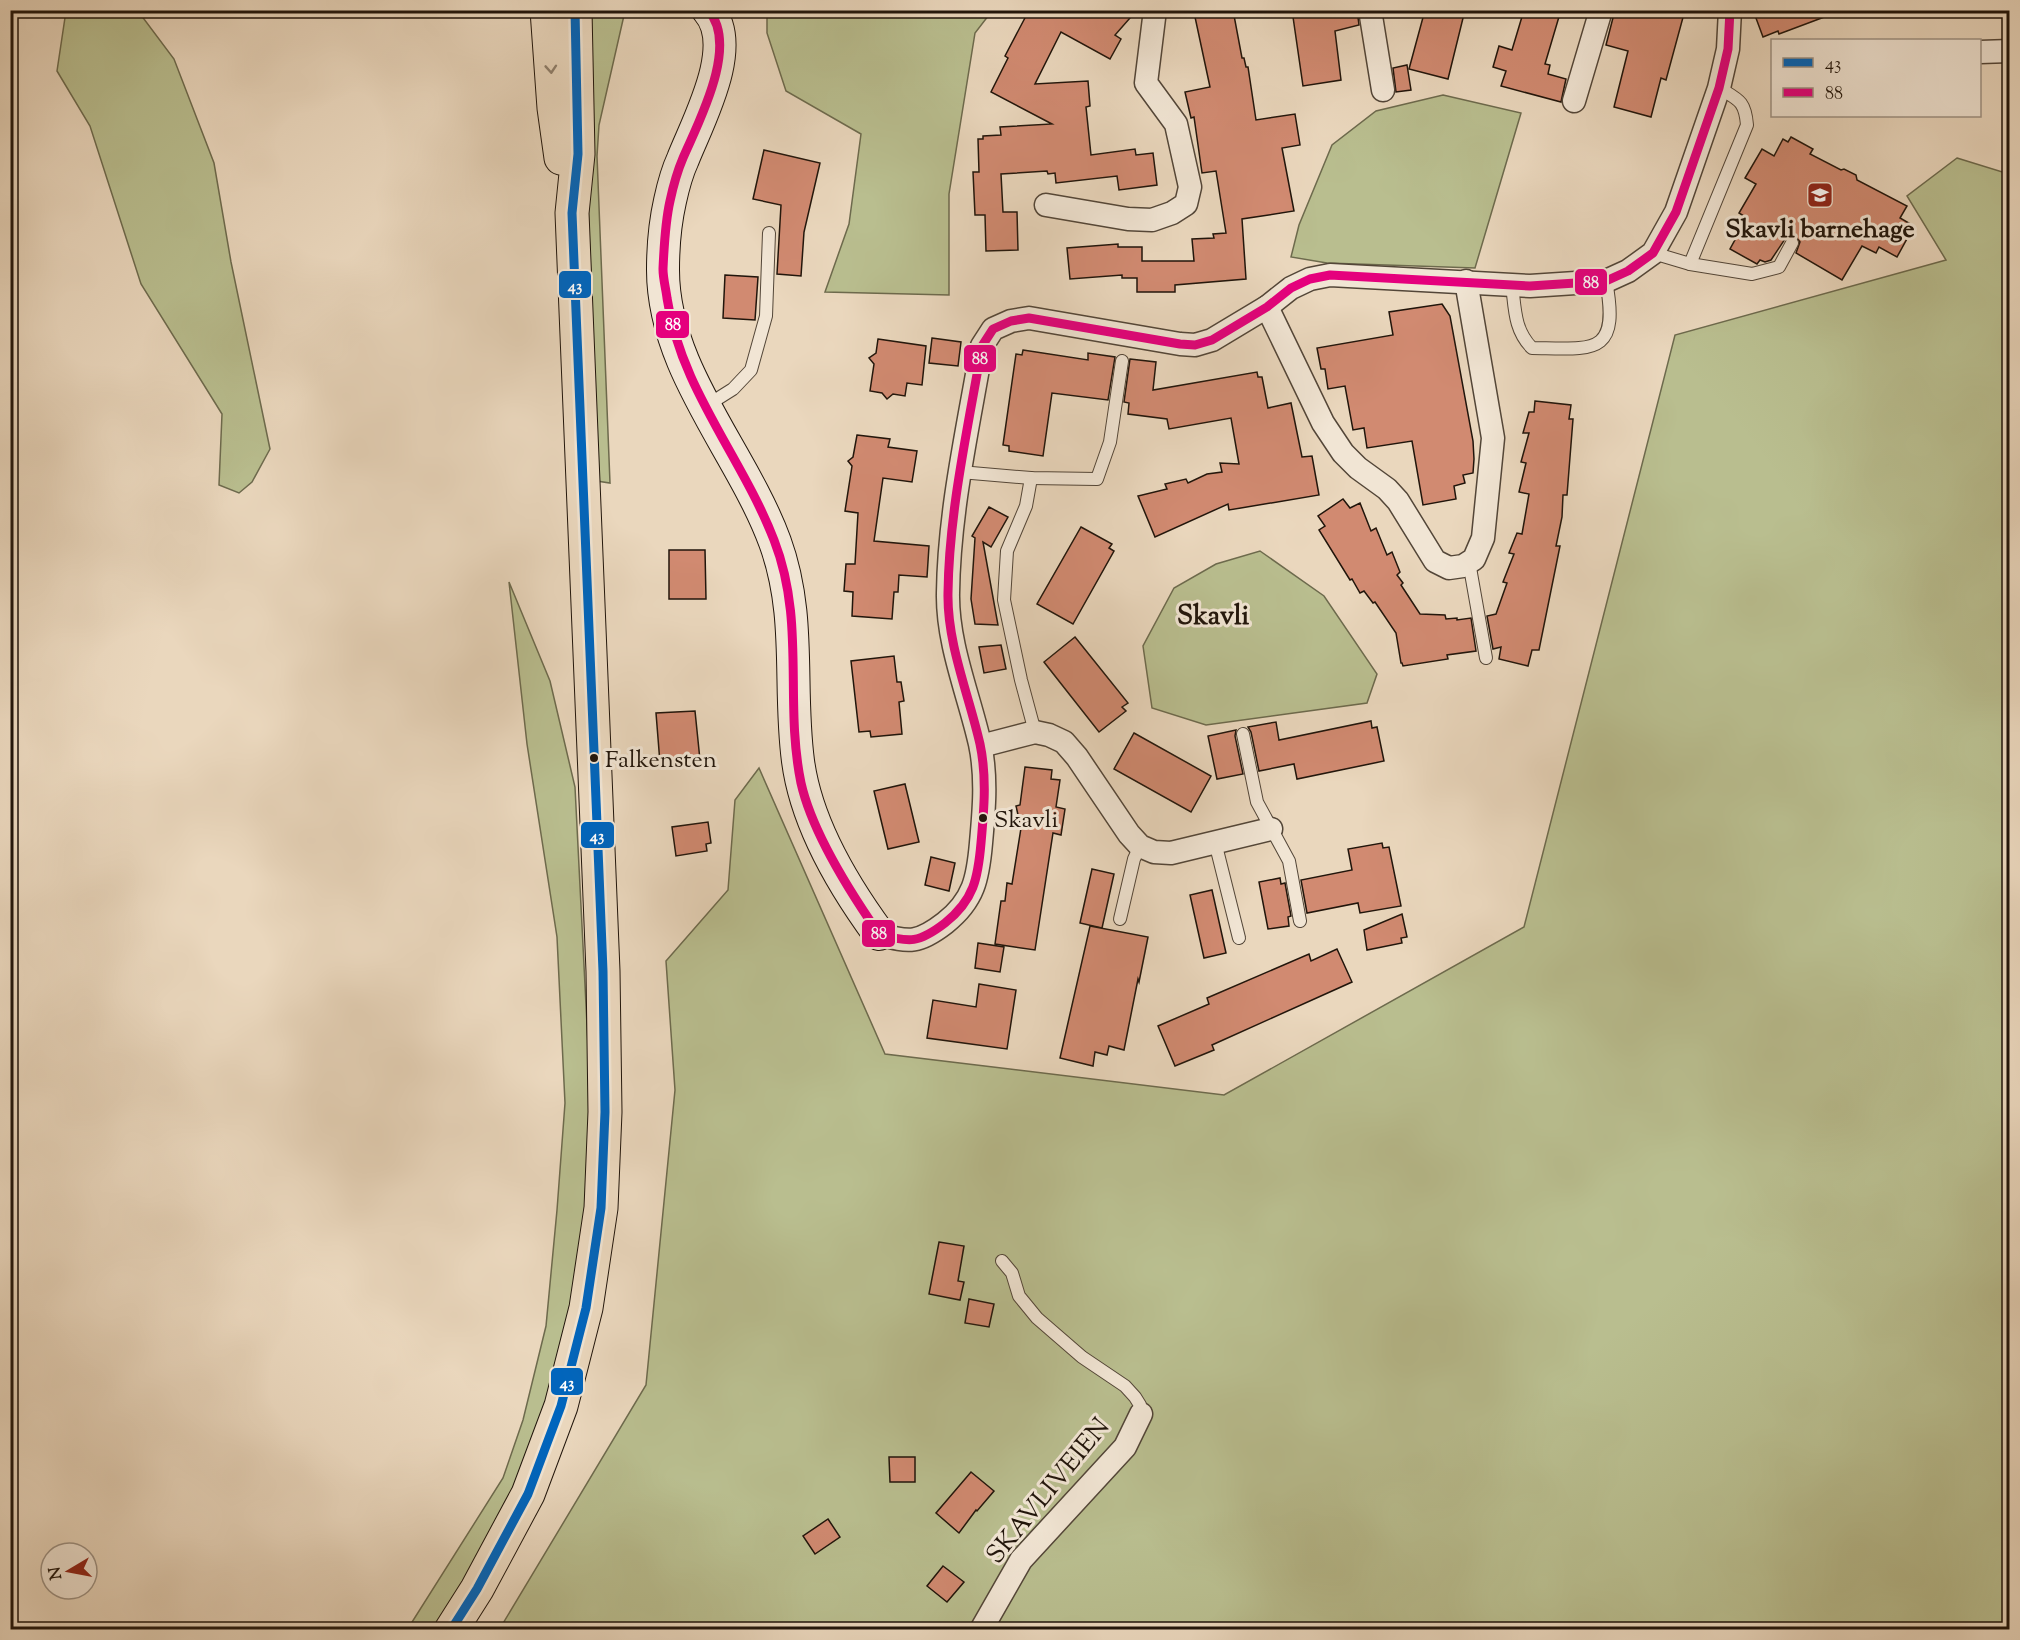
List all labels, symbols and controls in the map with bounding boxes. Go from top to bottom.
legend [1771,39,1981,117]
text: 43 [1825,52,1841,78]
one-way arrow [544,64,557,73]
text: 88 [1825,82,1843,108]
school or university icon: Skavli barnehage [1805,180,1835,210]
place label: Skavli barnehage [1725,212,1915,249]
line badge: 88 [1574,268,1608,296]
line badge: 43 [558,270,592,299]
text: 88 [1583,273,1599,296]
text: 43 [567,276,583,299]
line badge: 88 [655,310,690,339]
text: 88 [665,315,681,338]
line badge: 88 [963,344,997,373]
text: 88 [972,349,988,372]
district label: Skavli [1177,598,1249,637]
place label: Falkensten [605,744,717,778]
marker: Falkensten [588,752,600,764]
place label: Skavli [994,804,1058,838]
marker: Skavli [977,812,989,824]
line badge: 43 [580,821,615,849]
text: 43 [589,826,605,849]
line badge: 88 [861,919,896,948]
text: 88 [871,924,887,947]
line badge: 43 [550,1367,584,1396]
text: 43 [559,1373,575,1396]
street label: SKAVLIVEIEN [978,1411,1120,1573]
north arrow [39,1541,99,1601]
text: N [44,1565,69,1581]

